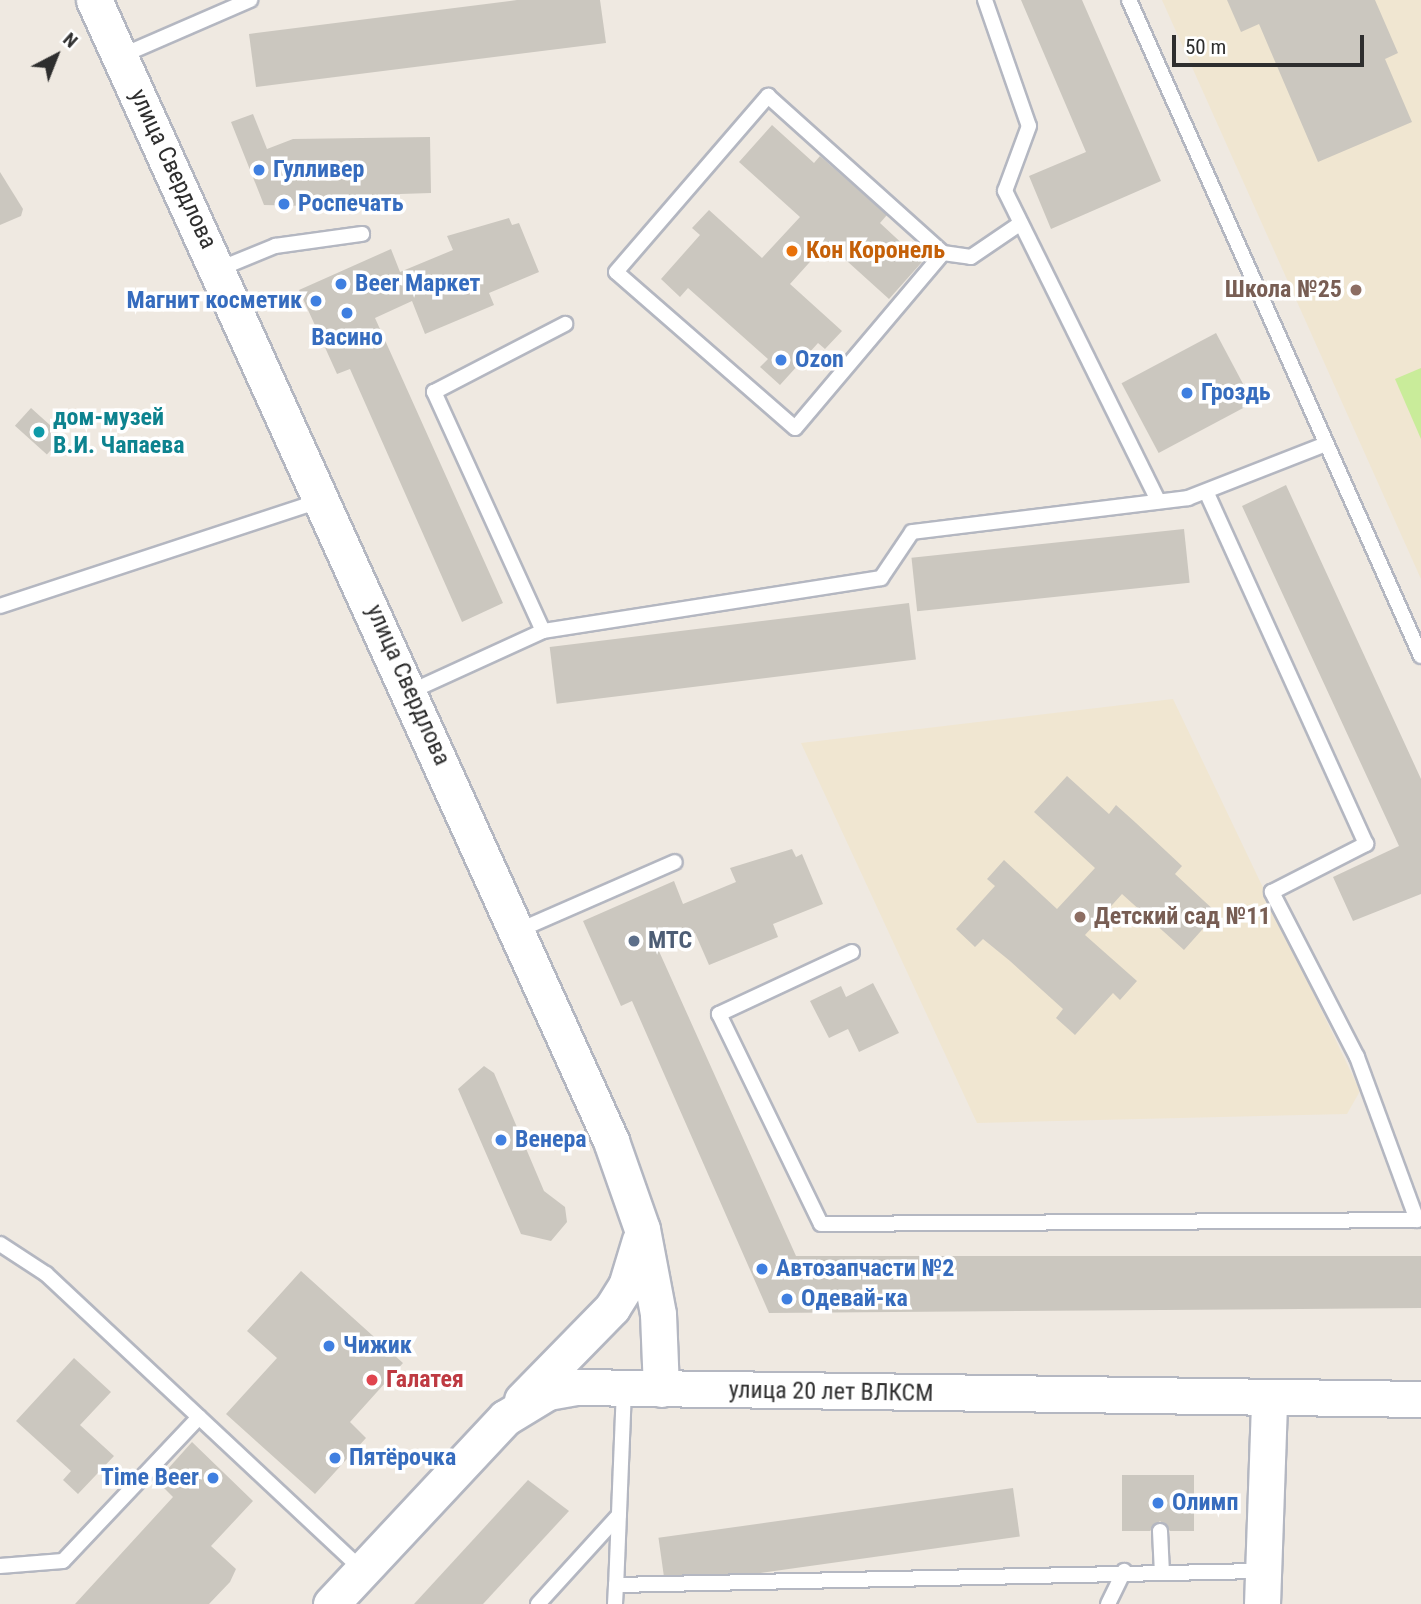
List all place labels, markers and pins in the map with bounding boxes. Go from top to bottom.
place label: Гулливер [273,156,364,184]
marker: Гулливер [251,162,267,178]
place label: Роспечать [298,190,404,218]
marker: Роспечать [276,196,292,212]
place label: Кон Коронель [806,237,945,265]
marker: Кон Коронель [784,243,800,259]
place label: Beer Маркет [355,270,480,298]
marker: Beer Маркет [333,276,349,292]
place label: Школа №25 [1225,276,1342,304]
marker: Школа №25 [1348,282,1364,298]
place label: Магнит косметик [127,287,302,315]
marker: Магнит косметик [308,293,324,309]
marker: Васино [339,305,355,321]
place label: Васино [311,324,383,352]
place label: Ozon [795,346,844,374]
marker: Ozon [773,352,789,368]
place label: Гроздь [1201,379,1271,407]
marker: Гроздь [1179,385,1195,401]
place label: дом-музей В.И. Чапаева [53,404,185,460]
marker: дом-музей В.И. Чапаева [31,424,47,440]
place label: Детский сад №11 [1094,903,1271,931]
marker: Детский сад №11 [1072,909,1088,925]
place label: МТС [648,927,692,955]
marker: МТС [626,933,642,949]
place label: Венера [515,1126,587,1154]
marker: Венера [493,1132,509,1148]
place label: Автозапчасти №2 [776,1255,954,1283]
marker: Автозапчасти №2 [754,1261,770,1277]
place label: Одевай-ка [801,1285,908,1313]
marker: Одевай-ка [779,1291,795,1307]
place label: Чижик [343,1332,412,1360]
marker: Чижик [321,1338,337,1354]
place label: Галатея [386,1366,464,1394]
marker: Галатея [364,1372,380,1388]
place label: Пятёрочка [349,1444,456,1472]
marker: Пятёрочка [327,1450,343,1466]
place label: Time Beer [101,1464,199,1492]
marker: Time Beer [205,1470,221,1486]
place label: Олимп [1172,1489,1238,1517]
marker: Олимп [1150,1495,1166,1511]

